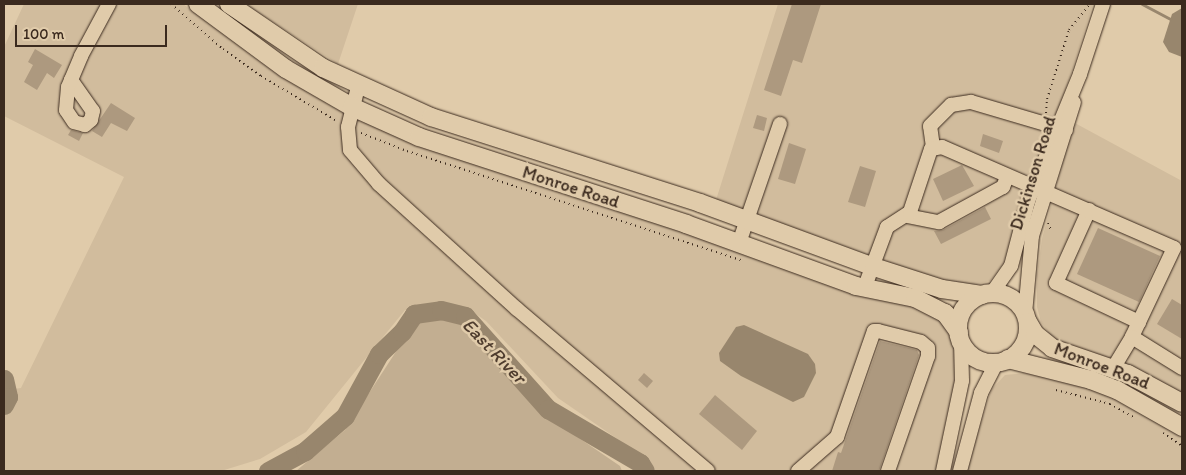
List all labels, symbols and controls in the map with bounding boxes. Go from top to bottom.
scale bar [18,15,170,47]
text: 100 m [23,25,64,43]
street label: Dickinson Road [1005,113,1061,233]
street label: Monroe Road [520,161,622,213]
water label: East River [457,314,531,388]
street label: Monroe Road [1051,338,1153,394]

